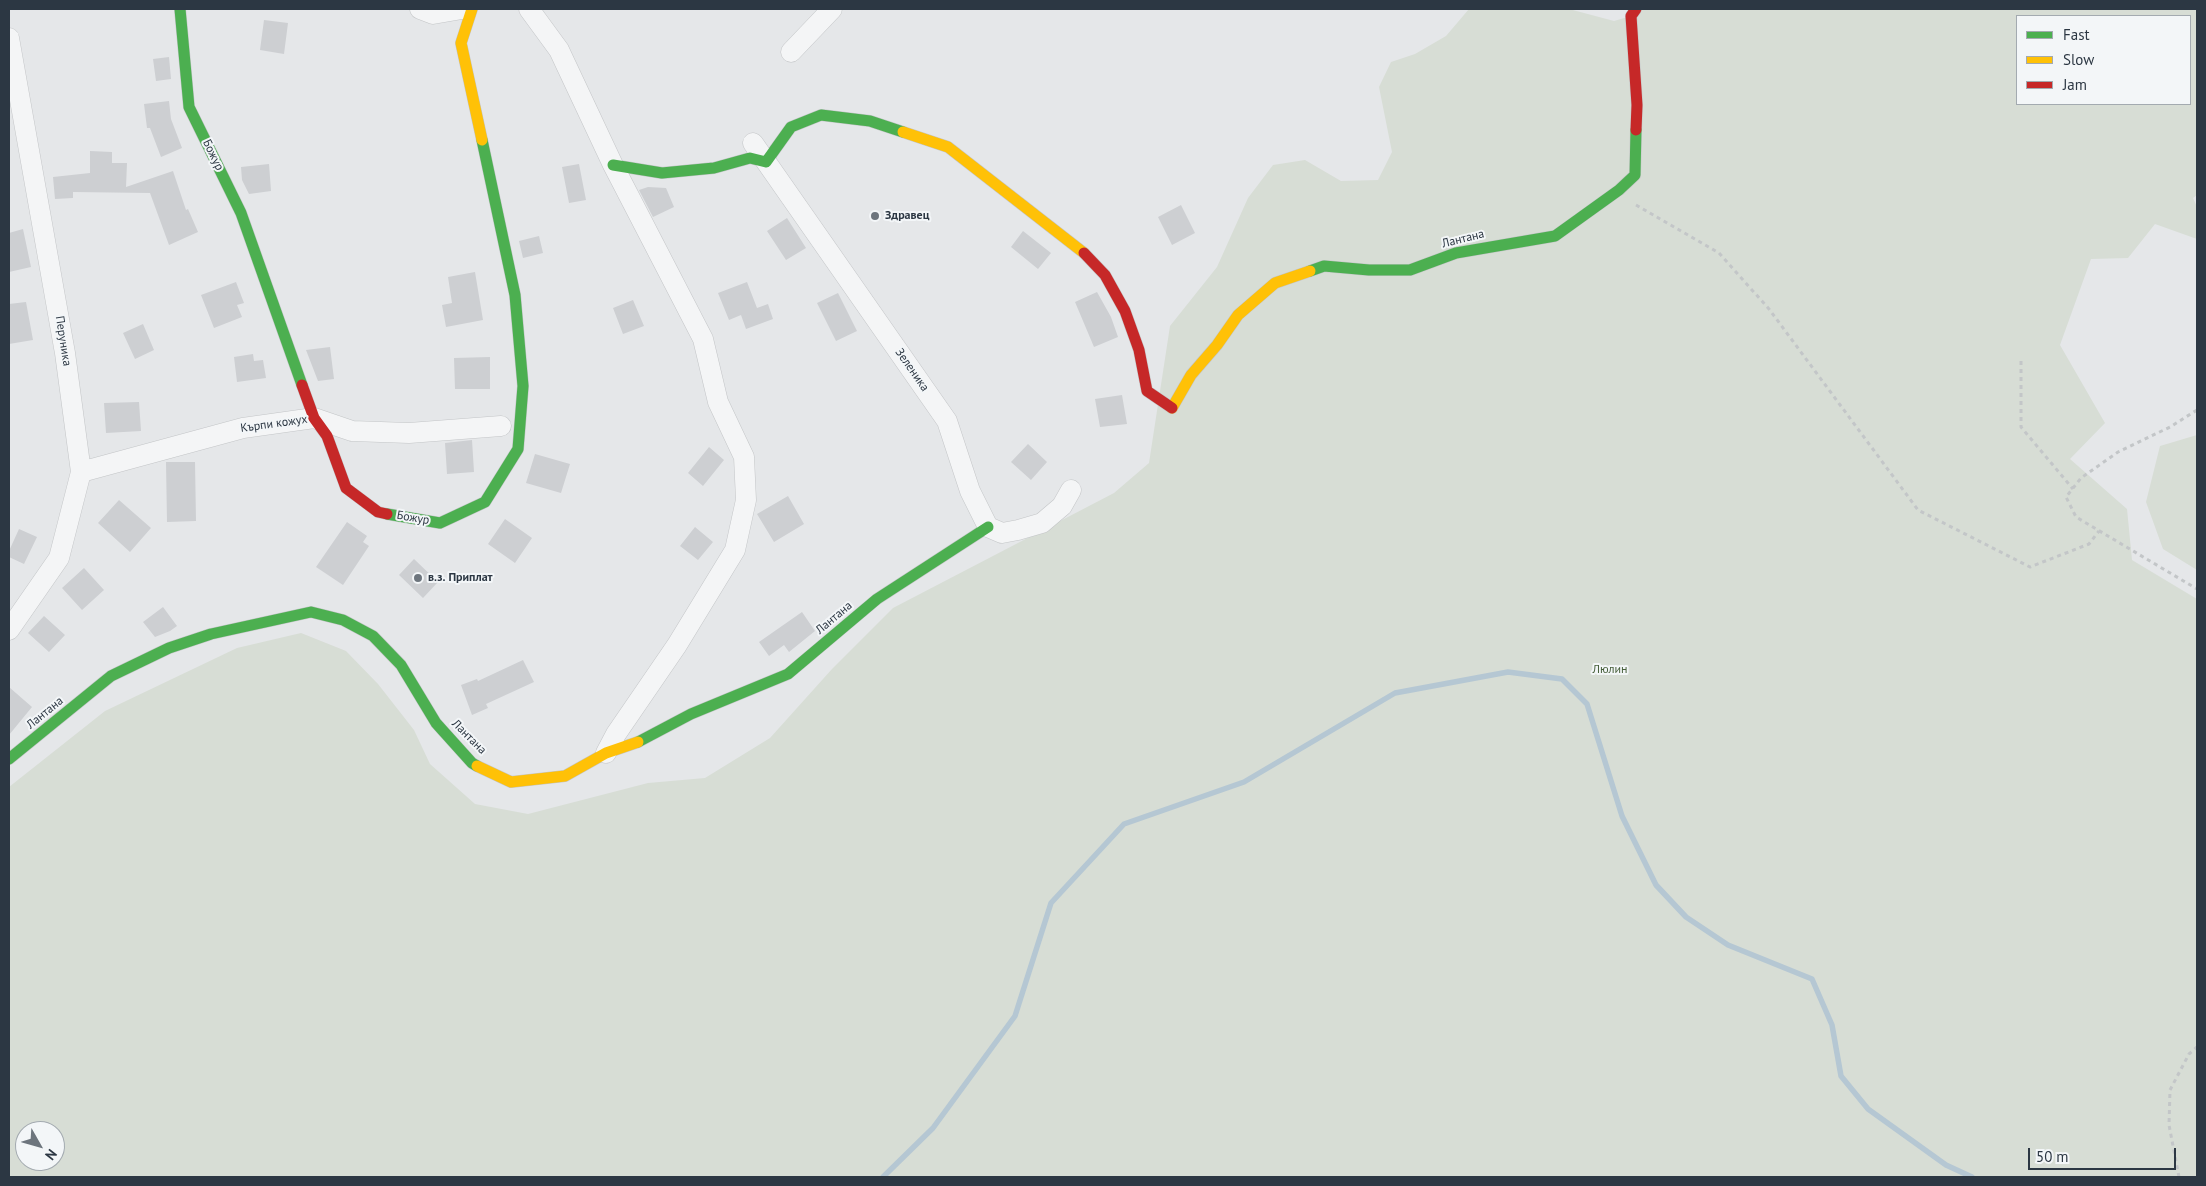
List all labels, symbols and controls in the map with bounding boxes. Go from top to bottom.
legend [2016,15,2191,105]
text: Fast [2063,25,2090,44]
text: Slow [2063,50,2094,69]
text: Jam [2063,75,2087,94]
street label: Божур [199,137,227,173]
place label: Здравец [885,209,929,223]
marker: Здравец [869,210,881,222]
street label: Лантана [1440,227,1486,251]
street label: Перуника [52,315,74,367]
street label: Зеленика [892,346,932,394]
street label: Кърпи кожух [240,412,308,436]
street label: Божур [396,508,430,528]
place label: в.з. Приплат [428,571,493,585]
marker: в.з. Приплат [412,572,424,584]
street label: Лантана [813,599,855,637]
park label: Люлин [1592,663,1628,677]
street label: Лантана [24,694,66,732]
street label: Лантана [449,717,489,757]
north arrow [15,1121,65,1171]
scale bar [2031,1138,2178,1170]
text: N [41,1145,61,1164]
text: 50 m [2036,1147,2069,1166]

